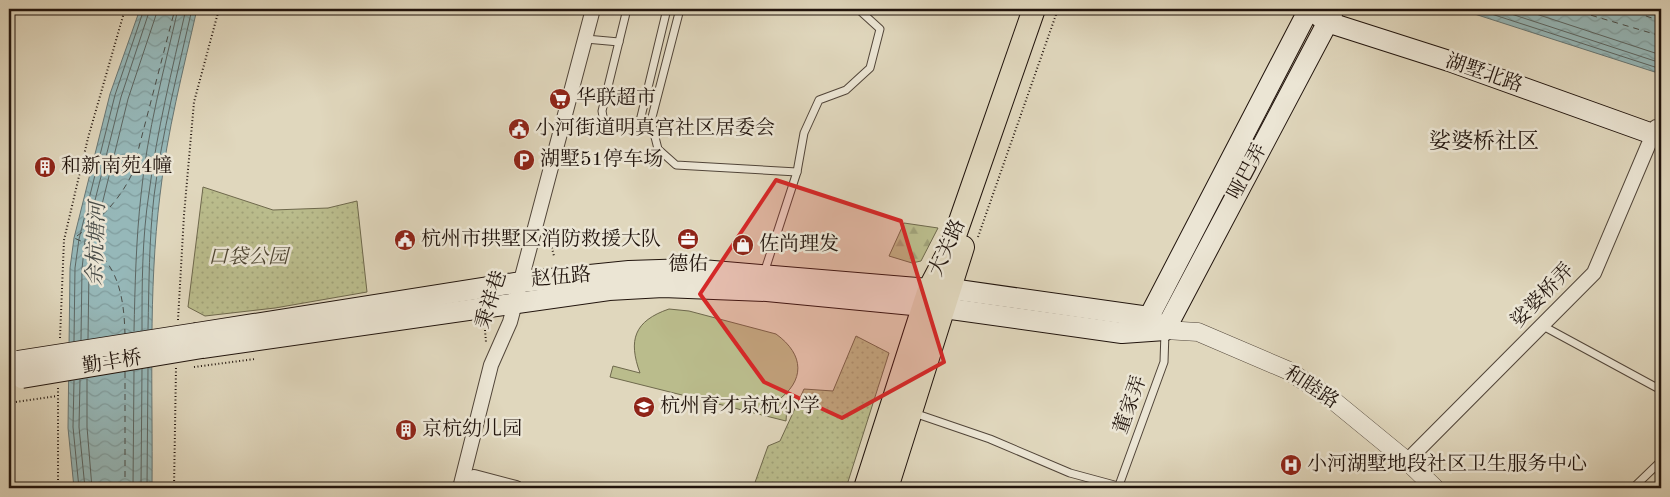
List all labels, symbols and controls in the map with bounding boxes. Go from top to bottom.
street label: 湖墅北路 [1443,50,1526,96]
place label: 华联超市 [576,86,656,109]
supermarket icon: 华联超市 [548,87,572,111]
public building icon: 小河街道明真宫社区居委会 [507,117,531,141]
place label: 小河街道明真宫社区居委会 [535,117,775,139]
district label: 娑婆桥社区 [1429,129,1539,153]
street label: 哑巴弄 [1223,140,1271,203]
parking icon: 湖墅51停车场 [512,148,536,172]
place label: 湖墅51停车场 [540,148,663,170]
building icon: 和新南苑4幢 [33,155,57,179]
place label: 和新南苑4幢 [61,155,173,177]
water label: 余杭塘河 [83,198,109,286]
street label: 大关路 [925,216,969,279]
office icon: 德佑 [676,227,700,251]
public building icon: 杭州市拱墅区消防救援大队 [393,228,417,252]
place label: 杭州市拱墅区消防救援大队 [421,228,661,250]
shop icon: 佐尚理发 [731,233,755,257]
place label: 佐尚理发 [759,233,839,255]
park label: 口袋公园 [208,246,291,268]
place label: 德佑 [668,253,708,275]
street label: 娑婆桥弄 [1507,259,1578,332]
street label: 赵伍路 [530,262,592,291]
street label: 秉祥巷 [471,268,511,332]
street label: 勤丰桥 [80,346,143,378]
street label: 和睦路 [1280,362,1343,413]
street label: 董家弄 [1109,373,1151,437]
school or university icon: 杭州育才京杭小学 [632,395,656,419]
place label: 杭州育才京杭小学 [660,395,820,417]
building icon: 京杭幼儿园 [394,418,418,442]
place label: 京杭幼儿园 [422,418,522,440]
hospital icon: 小河湖墅地段社区卫生服务中心 [1279,453,1303,477]
place label: 小河湖墅地段社区卫生服务中心 [1307,453,1587,475]

